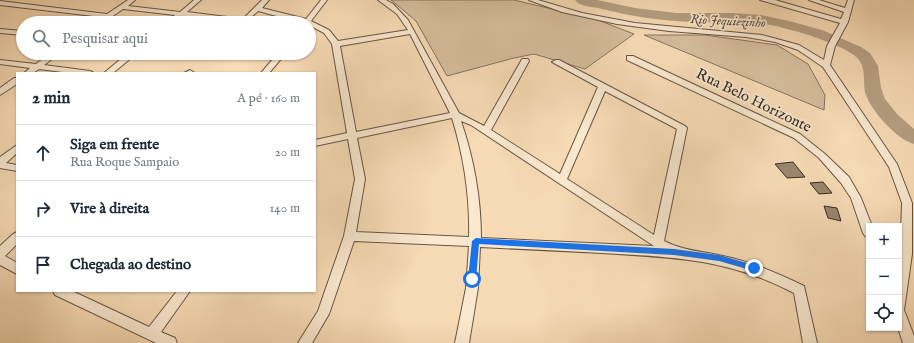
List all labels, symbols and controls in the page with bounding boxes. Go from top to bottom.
water label: Rio Jequiezinho [690,11,766,32]
search box [16,16,316,60]
icon: search [30,27,52,49]
text: Pesquisar aqui [62,29,148,48]
street label: Rua Belo Horizonte [693,64,815,137]
text: 2 min [32,88,70,109]
text: A pé · 160 m [237,90,300,107]
text: Siga em frente [70,135,159,154]
icon: ahead [32,142,54,164]
text: 20 m [275,144,300,161]
text: Rua Roque Sampaio [70,154,179,171]
icon: right [32,198,54,220]
text: Vire à direita [70,199,149,218]
text: 140 m [270,200,300,217]
map controls [866,223,902,331]
button: + [866,223,902,259]
icon: arrive [32,254,54,276]
text: Chegada ao destino [70,255,191,274]
route end [745,259,763,277]
button: − [866,259,902,295]
route start [463,270,481,288]
button: locate [866,295,902,331]

